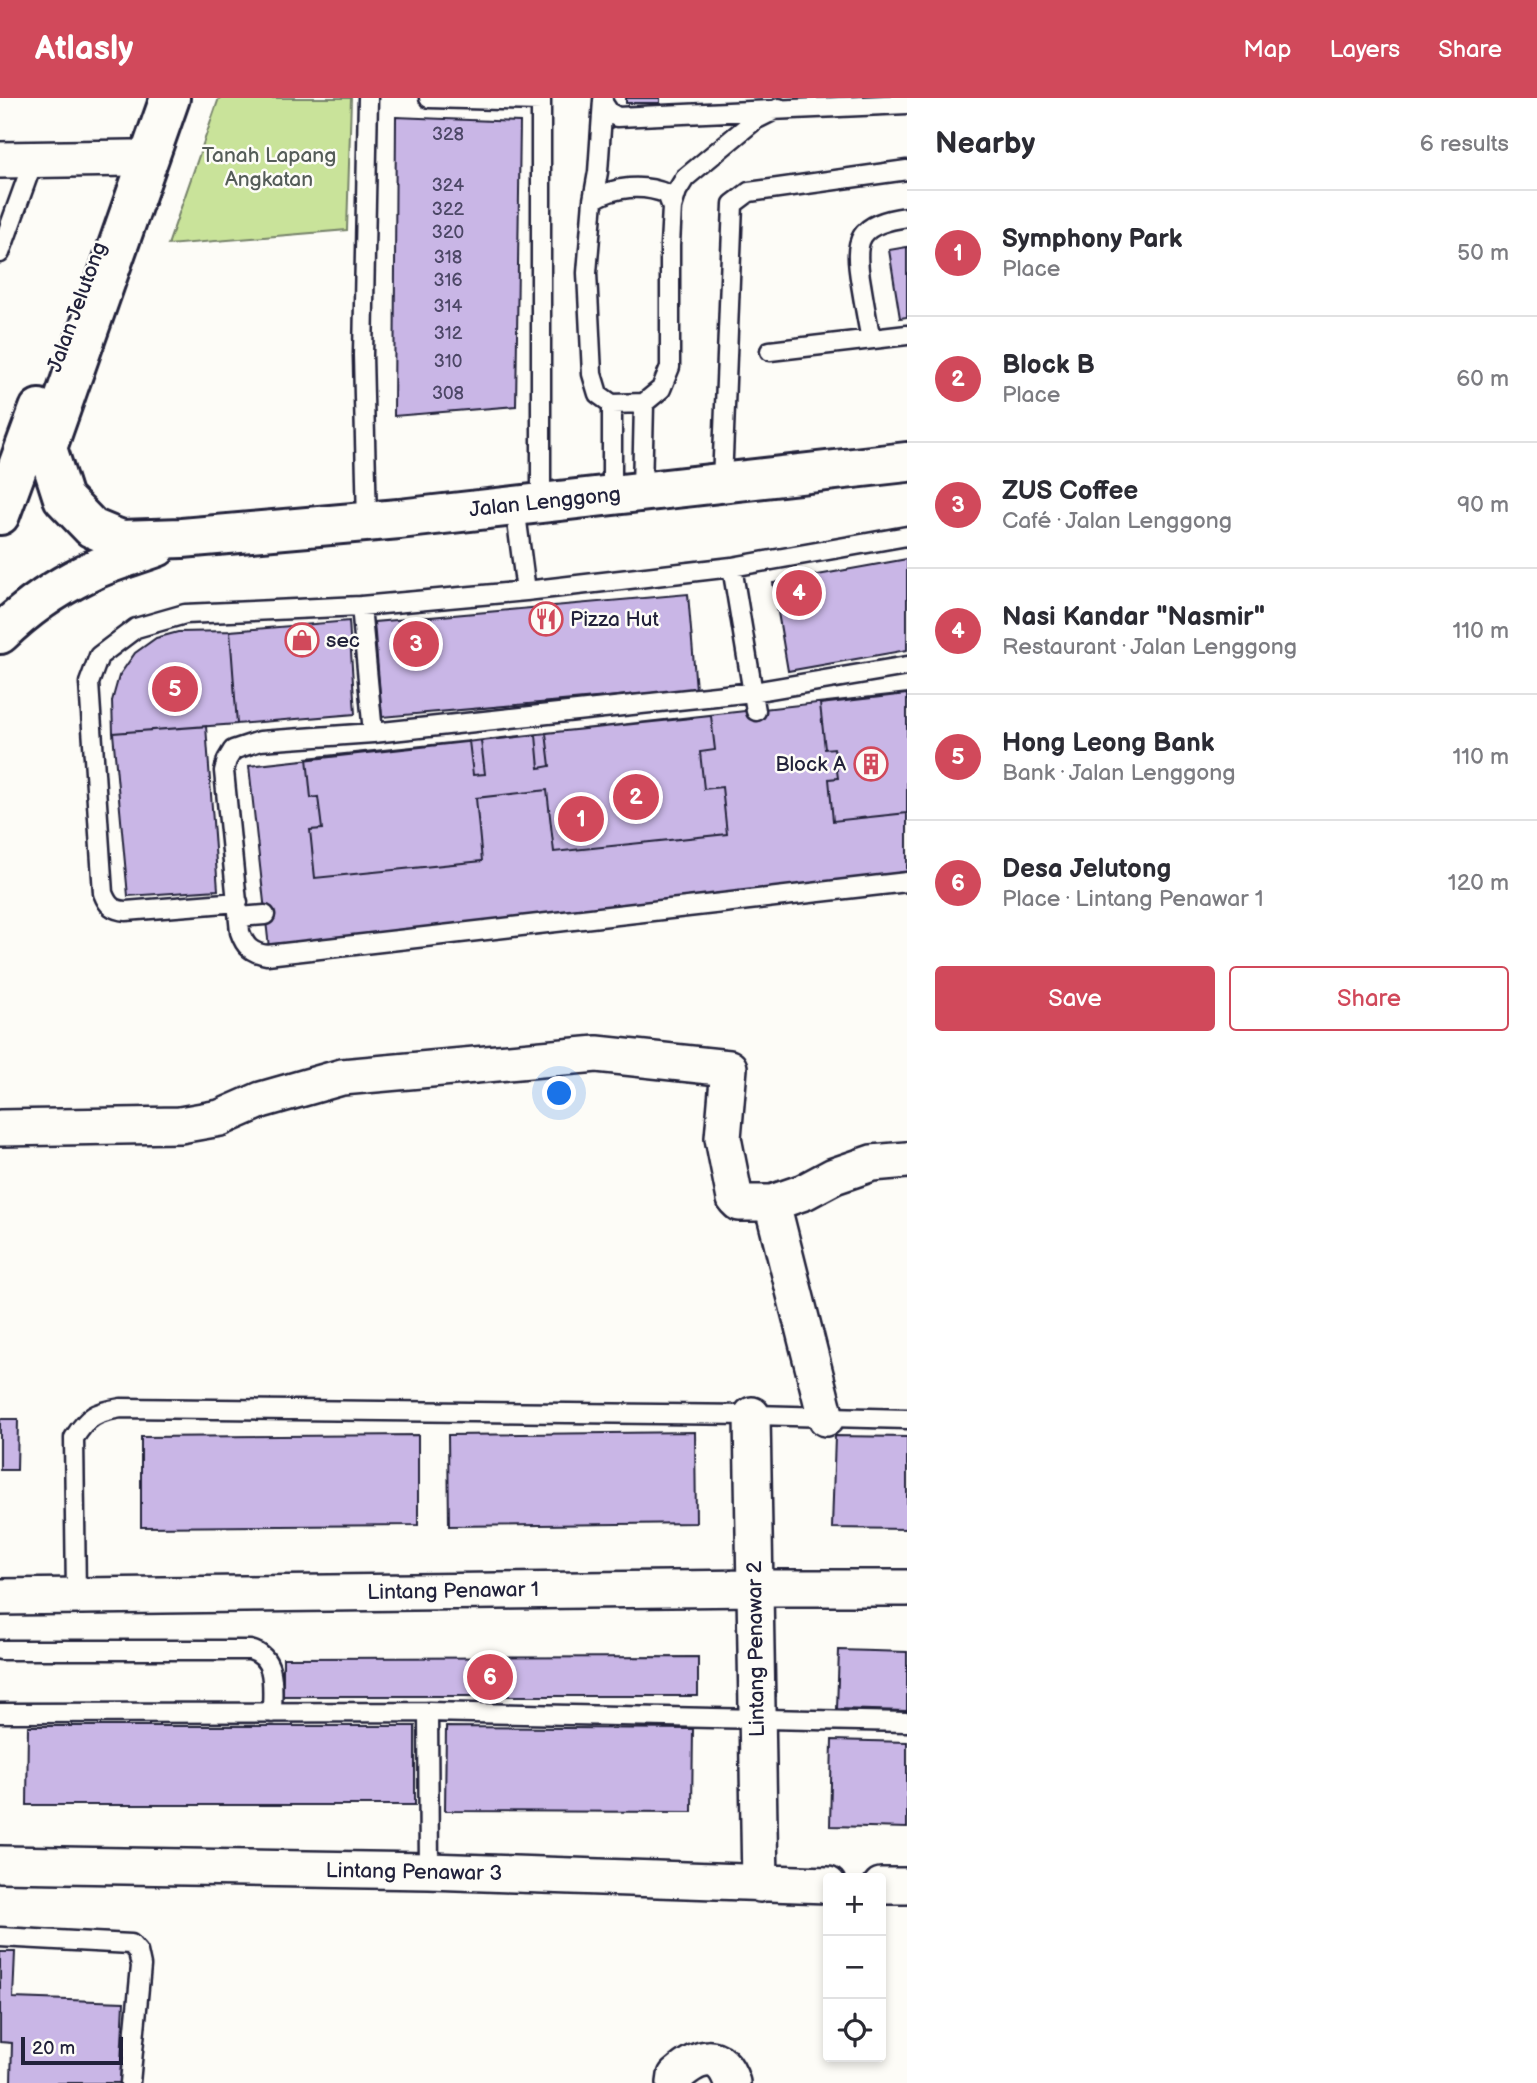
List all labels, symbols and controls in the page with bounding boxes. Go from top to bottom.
text: Atlasly [35,29,133,69]
text: Map [1243,35,1291,64]
text: Layers [1329,35,1400,64]
text: Share [1438,35,1502,64]
house number: 328 [432,124,464,145]
text: Nearby [935,126,1035,162]
text: 6 results [1420,130,1509,158]
park label: Tanah Lapang Angkatan [202,143,336,192]
house number: 324 [432,175,464,196]
house number: 322 [432,199,465,220]
house number: 320 [432,222,464,243]
text: Symphony Park [1002,224,1183,255]
street label: Jalan Jelutong [42,239,112,375]
text: 1 [953,239,963,267]
text: 50 m [1457,239,1509,267]
house number: 318 [434,247,462,268]
text: Place [1002,255,1060,283]
house number: 316 [433,270,463,291]
house number: 314 [433,296,463,317]
house number: 312 [434,323,463,344]
text: Block B [1002,350,1095,381]
house number: 310 [434,351,462,372]
text: 2 [951,365,965,393]
text: 60 m [1456,365,1509,393]
text: Place [1002,381,1060,409]
house number: 308 [432,383,464,404]
text: ZUS Coffee [1002,476,1138,507]
street label: Jalan Lenggong [468,482,622,522]
text: 3 [951,491,965,519]
text: 90 m [1457,491,1509,519]
text: Café · Jalan Lenggong [1002,507,1232,535]
pin: 4 [776,567,822,619]
restaurant icon: Pizza Hut [527,600,565,638]
text: Nasi Kandar "Nasmir" [1002,602,1265,633]
place label: Pizza Hut [570,607,660,632]
text: 4 [951,617,965,645]
text: 110 m [1452,617,1509,645]
pin: 3 [393,618,439,670]
shop icon: sec [283,621,321,659]
place label: sec [326,628,360,653]
text: Restaurant · Jalan Lenggong [1002,633,1297,661]
pin: 5 [152,663,198,715]
text: Hong Leong Bank [1002,728,1214,759]
text: 5 [951,743,965,771]
text: 110 m [1452,743,1509,771]
building icon: Block A [852,745,890,783]
place label: Block A [775,752,846,777]
text: Bank · Jalan Lenggong [1002,759,1236,787]
pin: 2 [613,771,659,823]
pin: 1 [558,793,604,845]
text: Desa Jelutong [1002,854,1171,885]
text: 6 [951,869,965,897]
text: 120 m [1448,869,1509,897]
text: Place · Lintang Penawar 1 [1002,885,1264,913]
button: Save [935,966,1215,1031]
button: Share [1229,966,1509,1031]
your location [542,1076,576,1110]
street label: Lintang Penawar 2 [742,1560,770,1737]
street label: Lintang Penawar 1 [367,1577,539,1605]
pin: 6 [467,1651,513,1703]
street label: Lintang Penawar 3 [325,1858,503,1886]
map controls [823,1873,886,2062]
button: + [823,1873,886,1936]
button: − [823,1936,886,1999]
button: locate [823,1999,886,2062]
scale bar [21,2034,122,2066]
text: 20 m [32,2037,75,2060]

